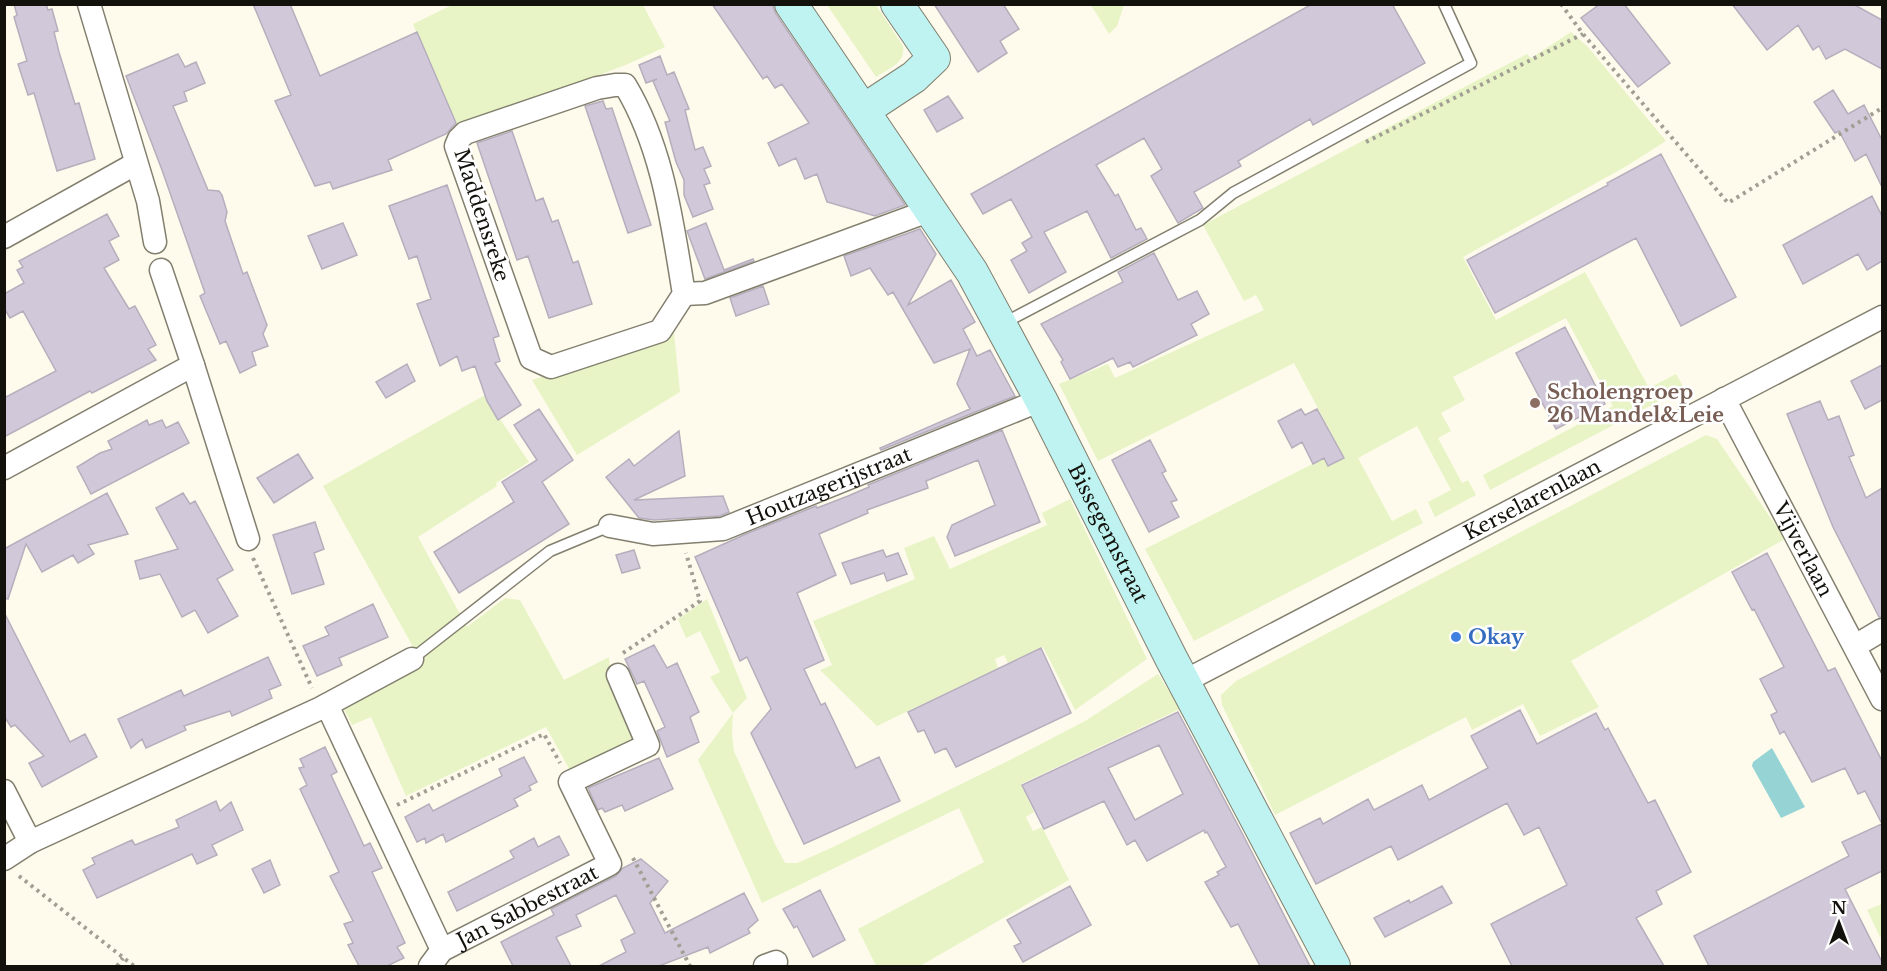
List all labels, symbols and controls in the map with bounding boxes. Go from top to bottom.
street label: Maddensreke [449,146,515,284]
place label: Scholengroep 26 Mandel&Leie [1547,380,1724,427]
marker: Scholengroep 26 Mandel&Leie [1528,396,1542,410]
street label: Houtzagerijstraat [743,442,915,530]
street label: Kerselarenlaan [1460,454,1605,545]
street label: Bissegemstraat [1063,460,1153,607]
street label: Vijverlaan [1768,497,1838,601]
place label: Okay [1468,625,1525,649]
marker: Okay [1449,630,1463,644]
street label: Jan Sabbestraat [450,860,603,954]
north arrow [1809,893,1869,953]
text: N [1831,898,1847,918]

